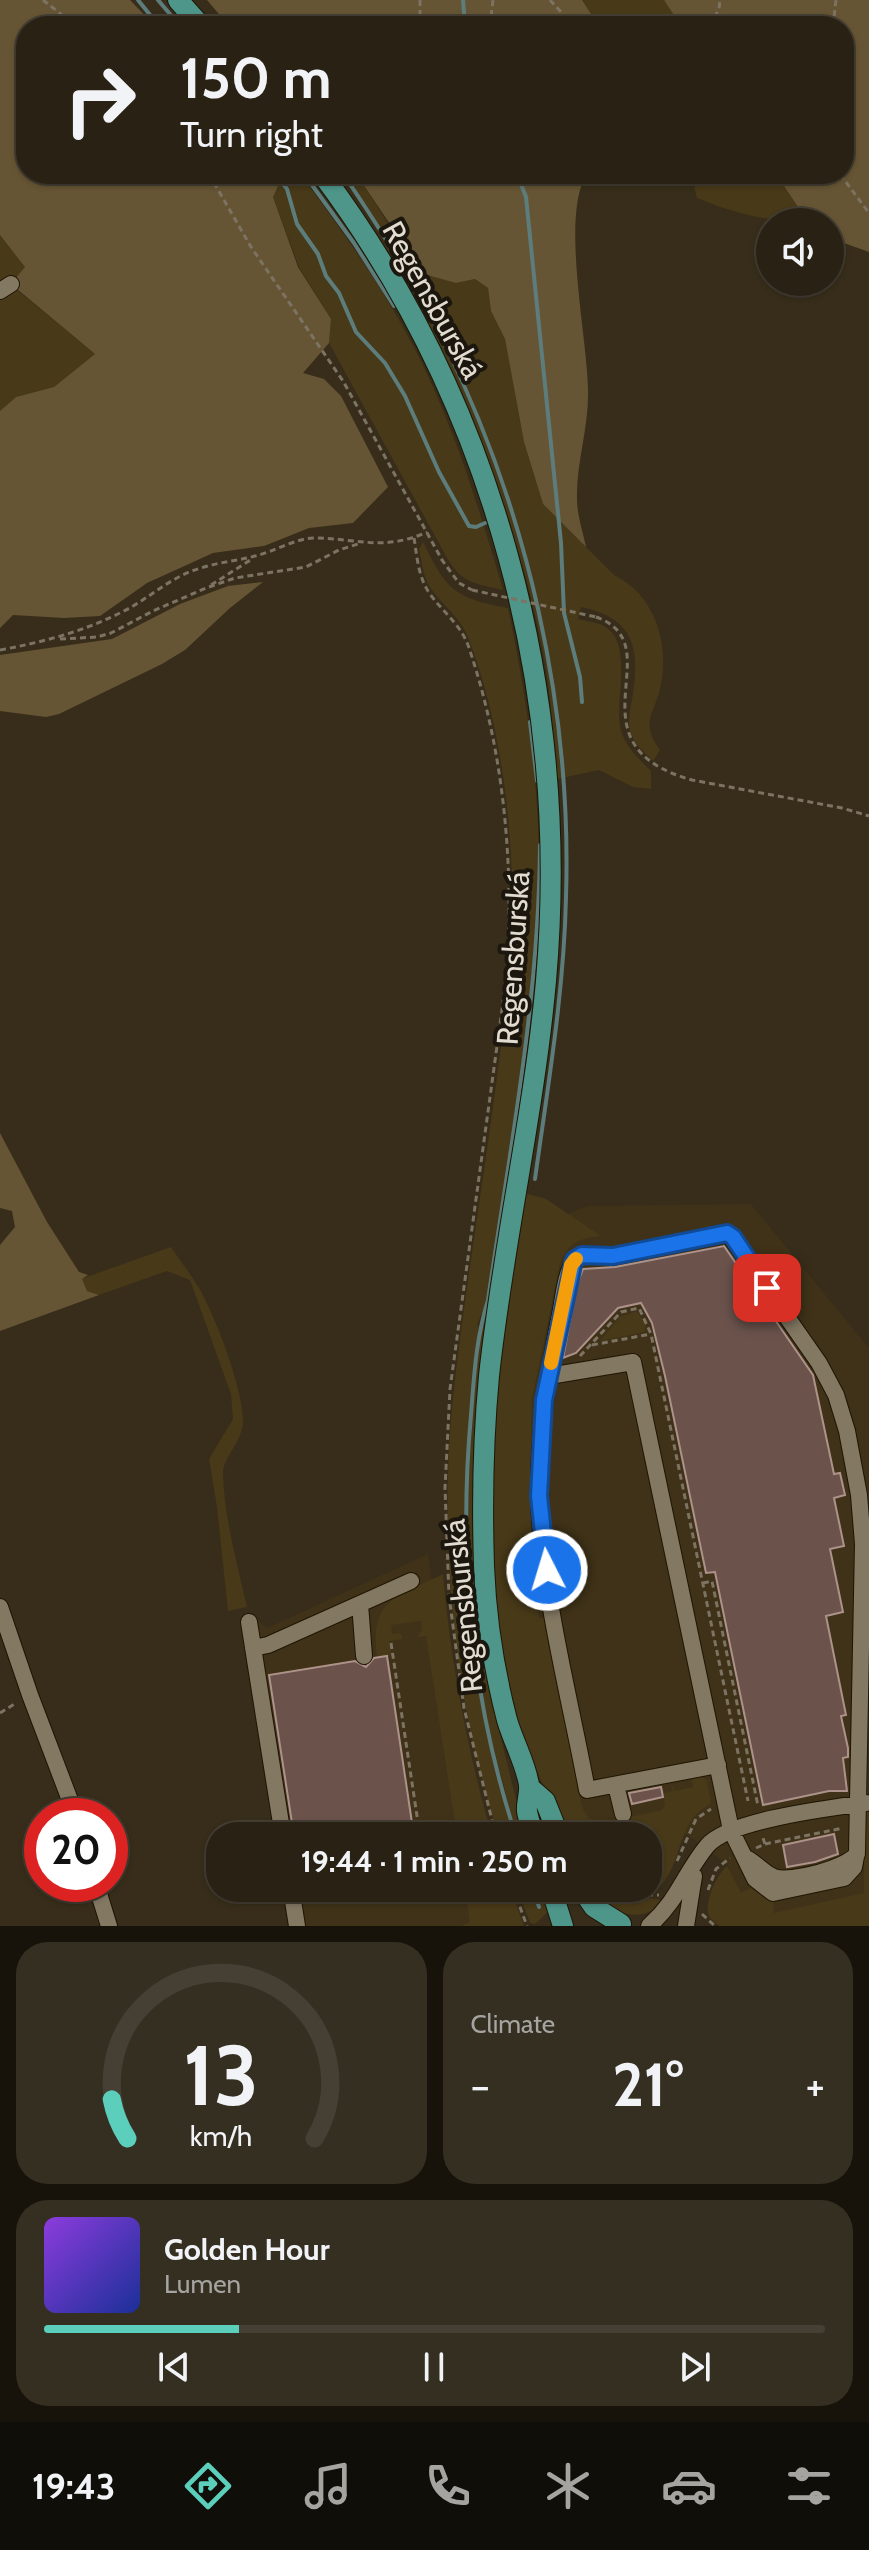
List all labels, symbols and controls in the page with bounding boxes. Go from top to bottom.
text: 150 m [180,44,332,112]
icon: right [48,48,152,152]
text: Turn right [180,112,323,156]
map controls [756,208,844,296]
button: sound [756,208,844,296]
street label: Regensburská [375,215,492,386]
street label: Regensburská [488,869,538,1046]
pin [733,1254,801,1322]
icon: arrive [745,1266,789,1310]
street label: Regensburská [435,1517,491,1695]
position arrow [505,1528,589,1612]
speed limit sign: 20 [24,1798,128,1902]
text: 19:44 · 1 min · 250 m [301,1843,567,1880]
text: Climate [471,2008,555,2040]
text: 13 [183,2025,259,2126]
text: 21° [612,2048,683,2121]
text: − [471,2059,490,2112]
text: + [806,2059,825,2112]
text: km/h [190,2118,253,2153]
text: Golden Hour [164,2231,330,2268]
text: Lumen [164,2268,241,2300]
icon: previous [152,2345,196,2389]
icon: pause [412,2345,456,2389]
icon: next [673,2345,717,2389]
icon: directions [180,2458,236,2514]
icon: music [300,2458,356,2514]
icon: phone [420,2458,476,2514]
icon: climate [540,2458,596,2514]
icon: car [661,2458,717,2514]
icon: filters [781,2458,837,2514]
text: 19:43 [32,2464,115,2508]

